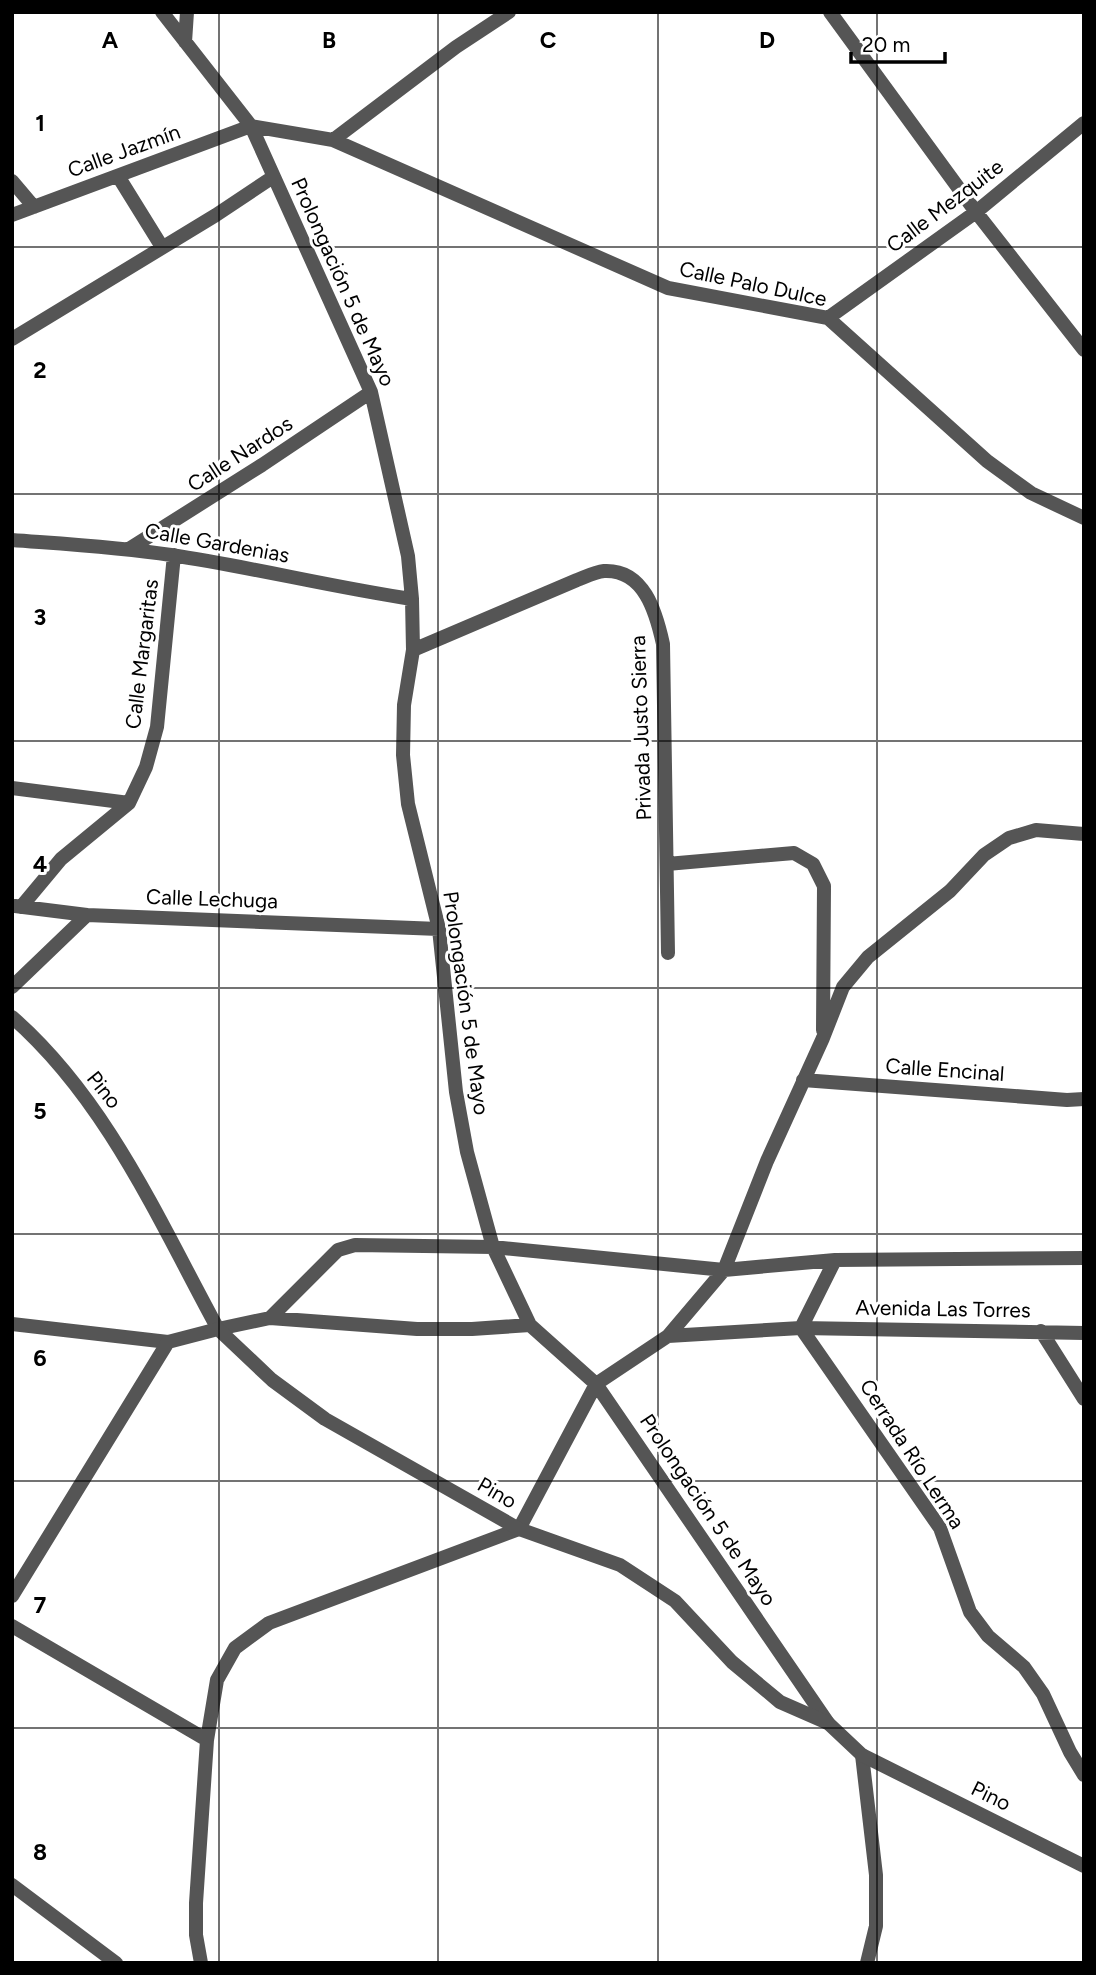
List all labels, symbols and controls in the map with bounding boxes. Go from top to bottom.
scale bar [851,21,946,65]
text: A [102,26,119,54]
text: B [322,26,336,54]
text: C [540,26,557,54]
text: D [759,26,775,54]
text: 20 m [862,32,910,57]
text: 1 [35,109,45,137]
street label: Calle Jazmín [64,119,184,182]
street label: Calle Mezquite [882,154,1008,258]
street label: Prolongación 5 de Mayo [286,174,401,390]
street label: Calle Palo Dulce [677,256,829,311]
text: 2 [33,356,47,384]
street label: Calle Nardos [183,410,297,497]
street label: Calle Gardenias [143,517,291,568]
street label: Calle Margaritas [120,578,163,730]
text: 3 [34,603,46,631]
street label: Privada Justo Sierra [625,635,656,821]
text: 4 [33,850,47,878]
street label: Calle Lechuga [146,884,278,913]
street label: Prolongación 5 de Mayo [438,889,495,1116]
street label: Calle Encinal [885,1053,1005,1086]
street label: Pino [82,1066,127,1113]
text: 5 [33,1097,47,1125]
street label: Avenida Las Torres [855,1294,1031,1323]
text: 6 [33,1344,47,1372]
street label: Cerrada Río Lerma [855,1374,970,1533]
street label: Prolongación 5 de Mayo [635,1409,782,1610]
street label: Pino [473,1472,521,1514]
text: 7 [34,1591,47,1619]
street label: Pino [967,1775,1015,1816]
text: 8 [33,1838,47,1866]

